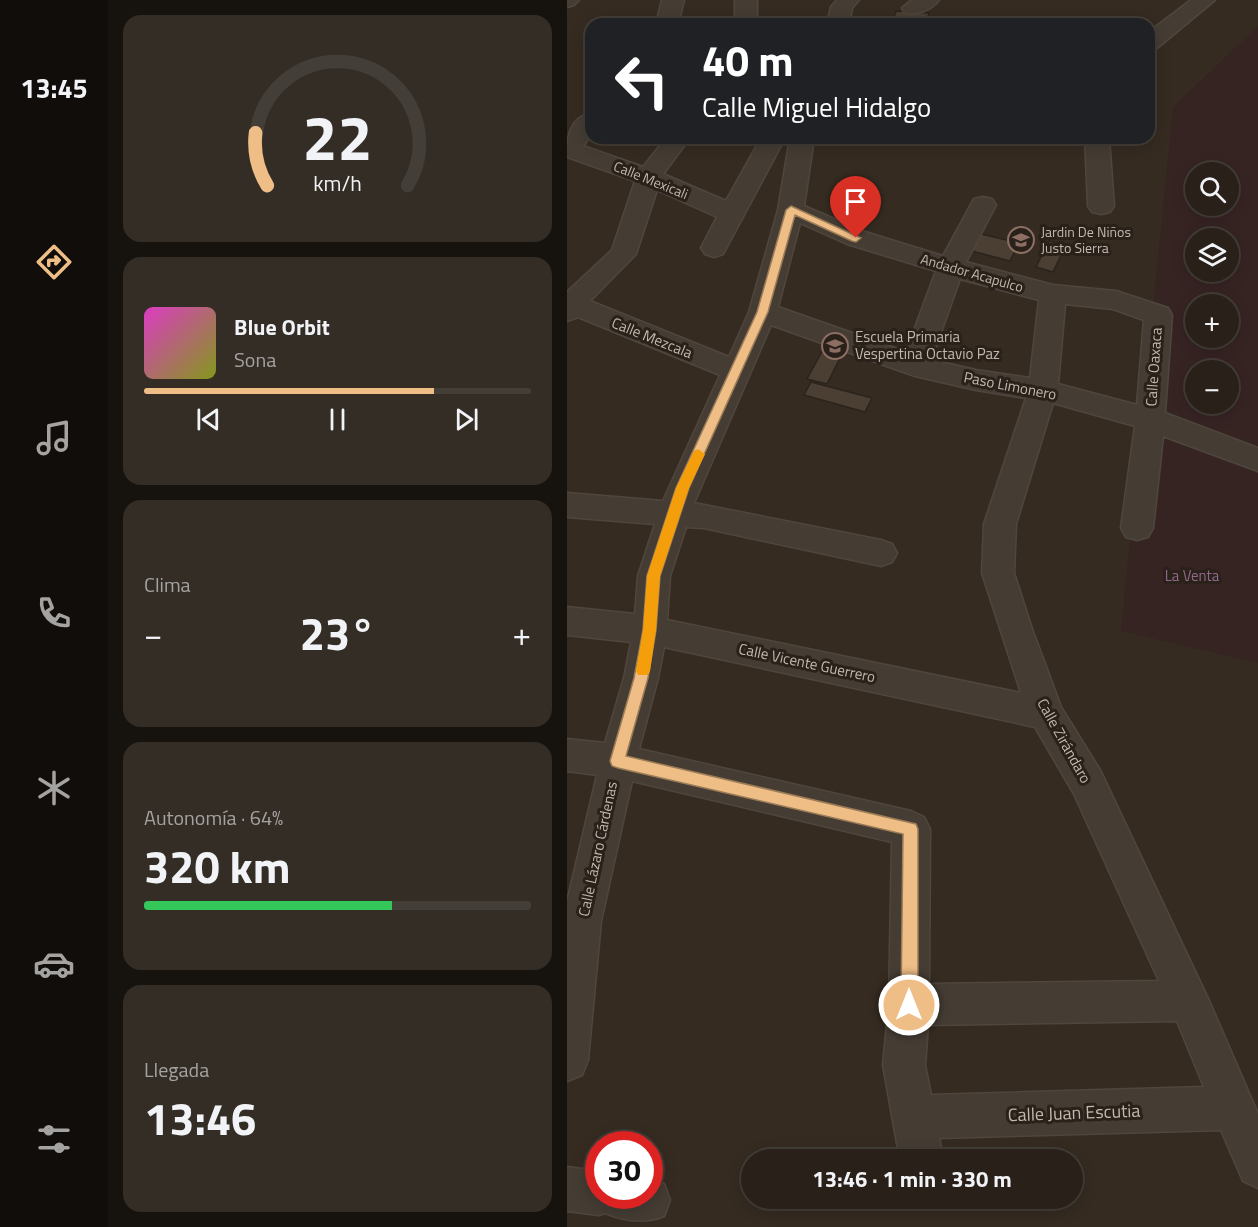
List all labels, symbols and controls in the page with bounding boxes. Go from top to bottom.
text: 40 m [702,28,794,92]
icon: left [603,42,681,120]
text: 13:45 [20,67,88,108]
text: Calle Miguel Hidalgo [702,86,931,127]
text: 22 [303,89,372,184]
street label: Calle Mexicali [611,155,692,204]
map controls [1185,162,1239,414]
button: search [1185,162,1239,216]
text: km/h [313,167,362,199]
pin [830,176,881,238]
icon: arrive [839,185,872,218]
place label: Jardin De Niños Justo Sierra [1041,221,1131,258]
school or university icon: Jardin De Niños Justo Sierra [1006,225,1036,255]
button: layers [1185,228,1239,282]
icon: directions [33,241,75,283]
street label: Andador Acapulco [918,248,1026,297]
button: + [1185,294,1239,348]
text: Blue Orbit [234,310,330,344]
street label: Calle Mezcala [608,311,697,364]
place label: Escuela Primaria Vespertina Octavio Paz [855,325,1000,365]
street label: Calle Oaxaca [1139,326,1168,407]
school or university icon: Escuela Primaria Vespertina Octavio Paz [820,331,850,361]
text: Sona [234,344,276,375]
button: − [1185,360,1239,414]
street label: Paso Limonero [962,365,1059,406]
icon: previous [192,403,225,436]
icon: pause [321,403,354,436]
icon: next [450,403,483,436]
icon: music [33,417,75,459]
park label: La Venta [1165,564,1220,587]
text: Clima [144,569,191,600]
icon: phone [33,592,75,634]
text: 23° [300,599,375,667]
text: − [144,609,162,659]
text: + [513,609,531,659]
street label: Calle Vicente Guerrero [737,637,878,688]
street label: Calle Zirándaro [1032,694,1097,787]
icon: climate [33,767,75,809]
street label: Calle Lázaro Cárdenas [572,779,623,919]
text: Autonomía · 64% [144,802,283,833]
text: 320 km [144,832,290,900]
icon: car [33,943,75,985]
position arrow [877,973,941,1037]
text: Llegada [144,1054,209,1085]
text: 13:46 [144,1084,256,1152]
street label: Calle Juan Escutia [1007,1097,1141,1128]
icon: filters [33,1118,75,1160]
speed limit sign: 30 [585,1131,663,1209]
text: 13:46 · 1 min · 330 m [812,1162,1012,1196]

